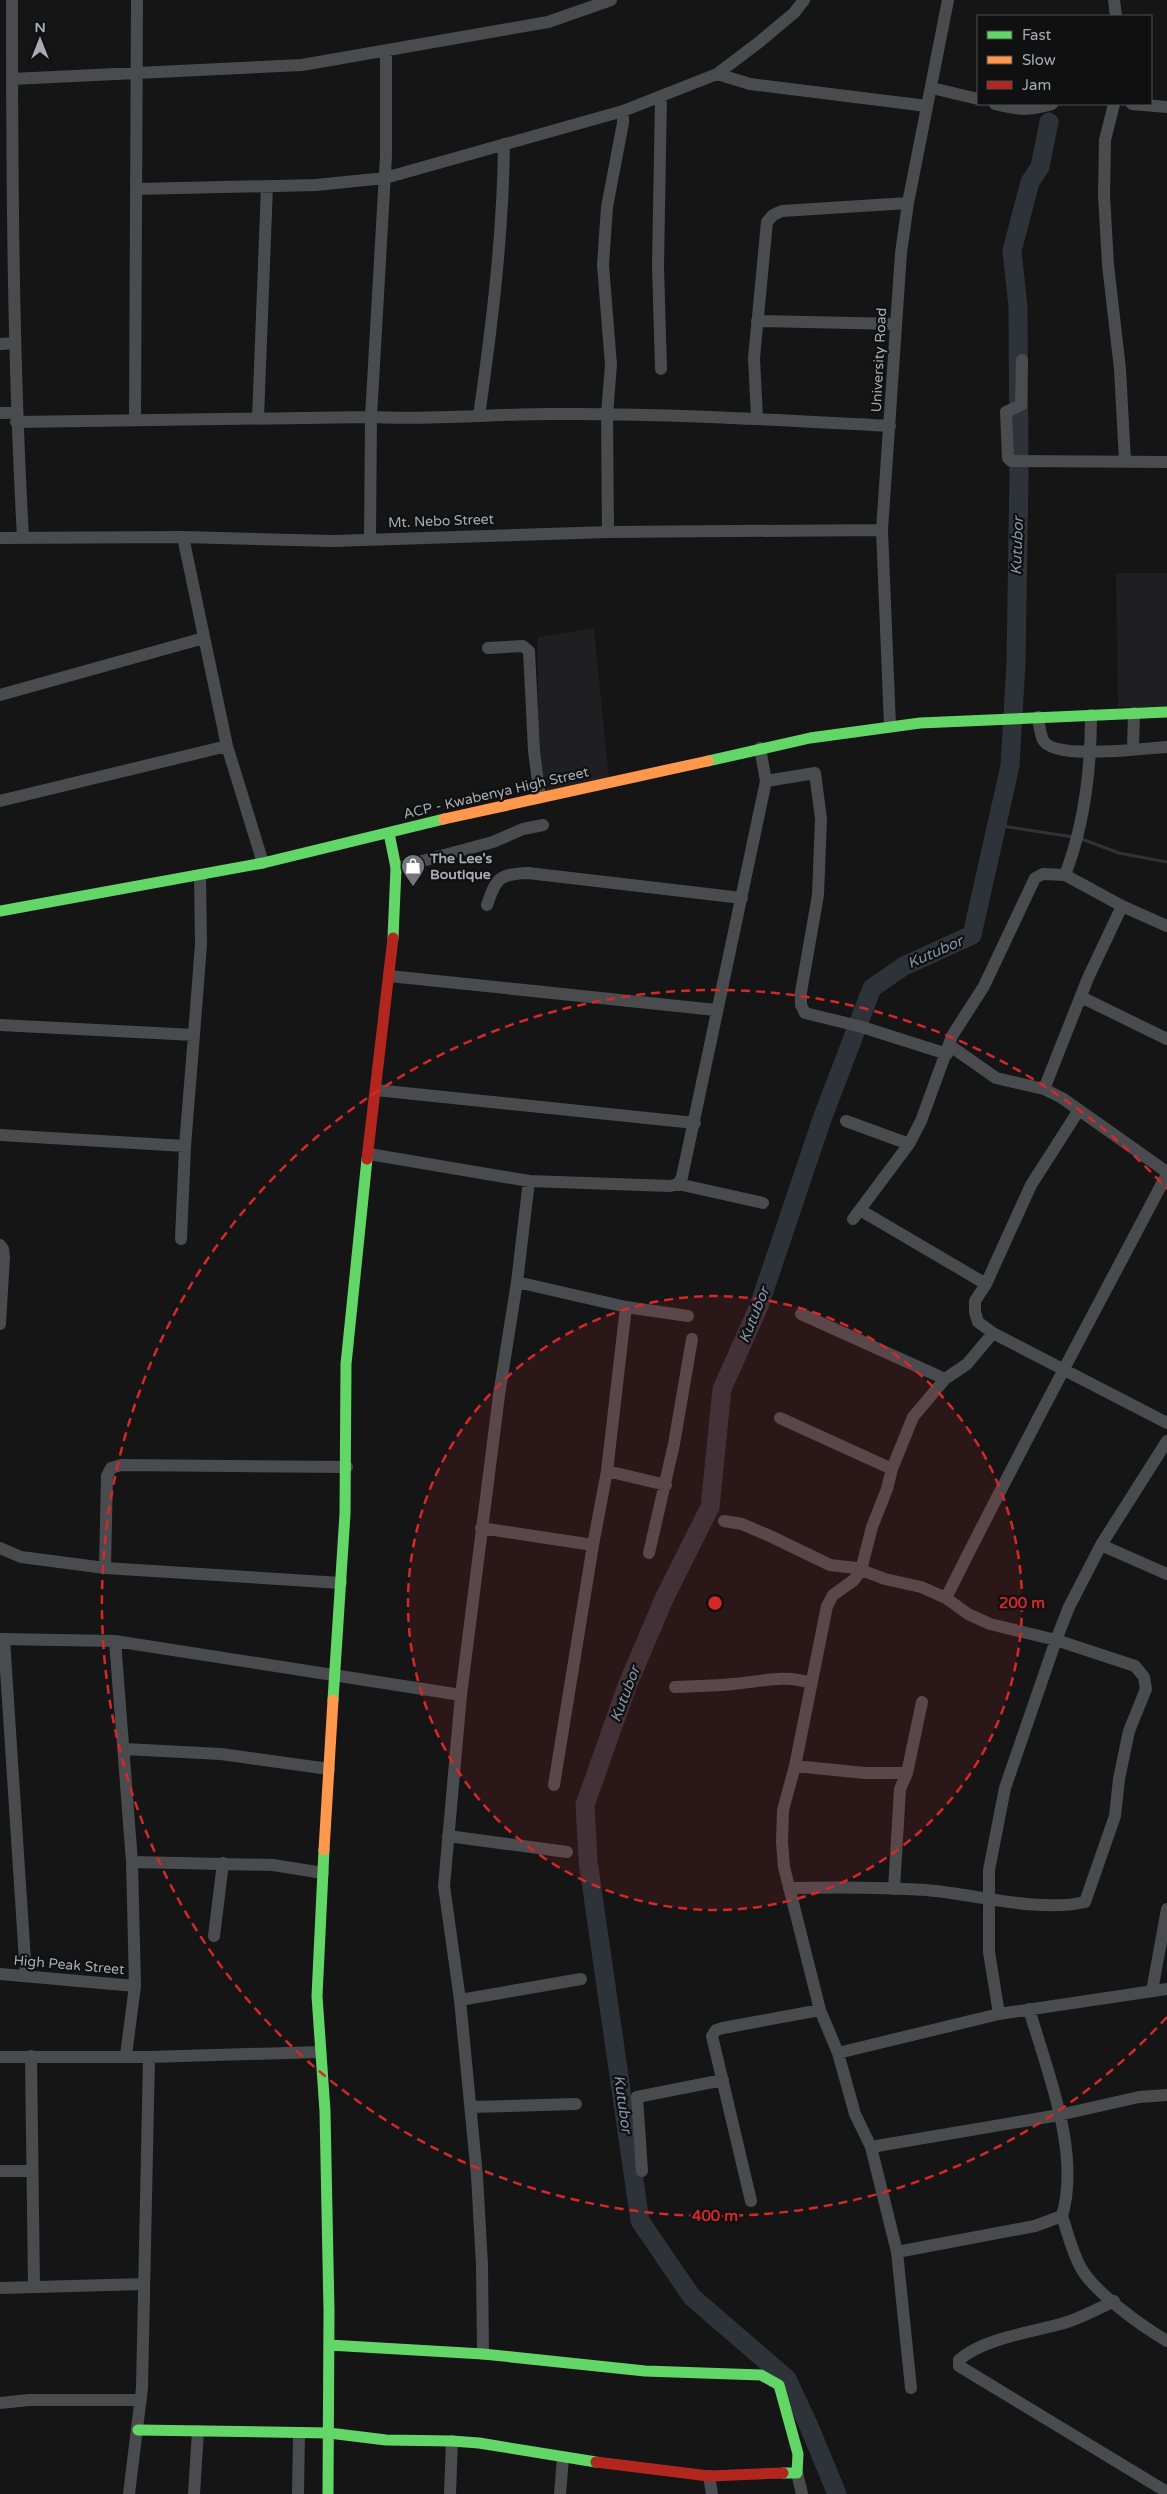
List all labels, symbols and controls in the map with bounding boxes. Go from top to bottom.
north arrow [15,15,65,65]
legend [977,15,1152,105]
text: N [34,19,46,36]
text: Fast [1022,26,1052,44]
text: Slow [1022,51,1056,69]
text: Jam [1022,76,1051,94]
street label: University Road [868,307,890,413]
street label: Mt. Nebo Street [388,511,495,531]
water label: Kutubor [1007,514,1027,575]
street label: ACP - Kwabenya High Street [402,763,591,823]
place label: The Lee's Boutique [429,850,493,883]
shop icon: The Lee's Boutique [400,853,426,887]
water label: Kutubor [905,931,967,972]
water label: Kutubor [735,1282,774,1345]
centre of rings [706,1594,724,1612]
text: 200 m [999,1594,1045,1612]
water label: Kutubor [606,1661,645,1724]
street label: High Peak Street [13,1952,126,1978]
water label: Kutubor [610,2074,636,2136]
text: 400 m [692,2207,738,2225]

